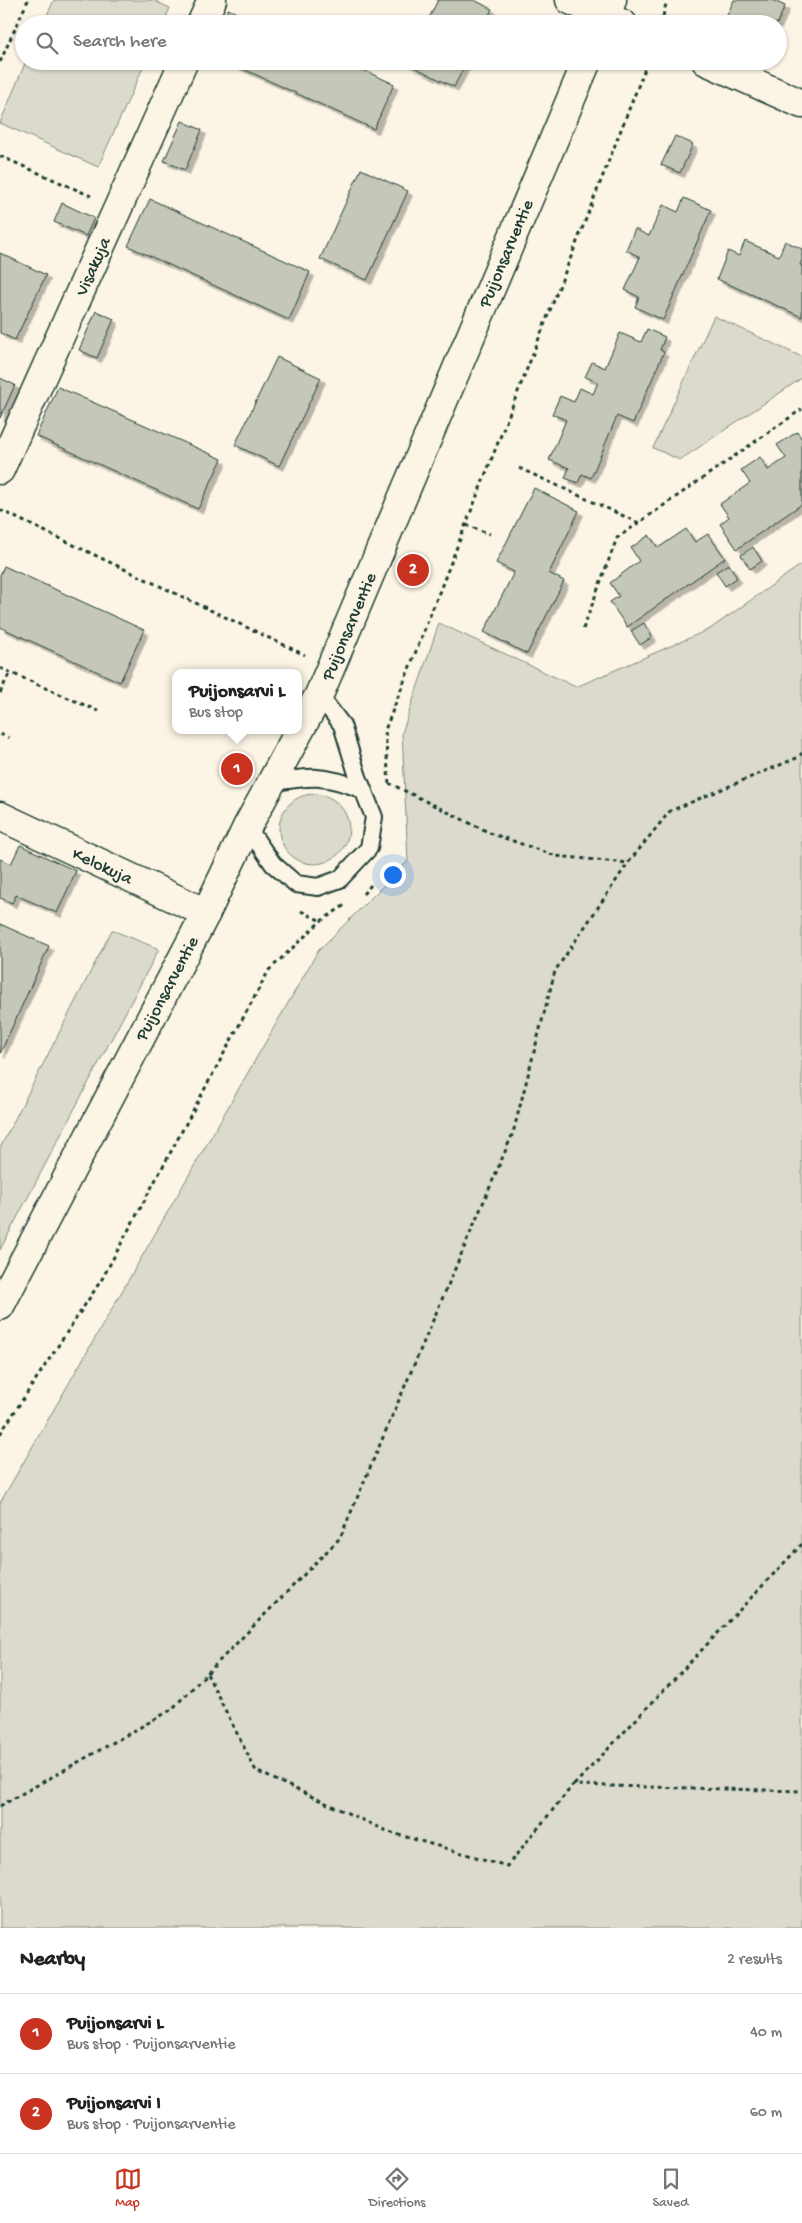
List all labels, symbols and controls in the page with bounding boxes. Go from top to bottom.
search box [15,15,787,70]
icon: search [33,29,61,57]
text: Search here [73,31,167,54]
street label: Puijonsarventie [475,196,540,312]
street label: Visakuja [72,233,117,301]
pin: 2 [397,551,429,589]
street label: Puijonsarventie [318,569,383,685]
popup [172,669,302,734]
text: Puijonsarvi L [189,681,285,704]
text: Bus stop [189,704,243,723]
pin: 1 [221,750,253,788]
street label: Kelokuja [68,844,136,891]
your location [380,862,406,888]
street label: Puijonsarventie [132,933,205,1046]
text: Nearby [20,1948,85,1973]
text: 2 results [727,1951,782,1970]
text: Puijonsarvi L [67,2013,163,2036]
text: 1 [33,2024,39,2043]
text: 40 m [750,2024,782,2043]
text: Bus stop · Puijonsarventie [67,2036,236,2055]
text: Puijonsarvi I [67,2093,161,2116]
text: 2 [32,2104,40,2123]
text: 60 m [750,2104,782,2123]
text: Bus stop · Puijonsarventie [67,2116,236,2135]
tab: Map [114,2165,142,2212]
tab: Directions [369,2165,426,2212]
tab: Saved [653,2165,688,2212]

